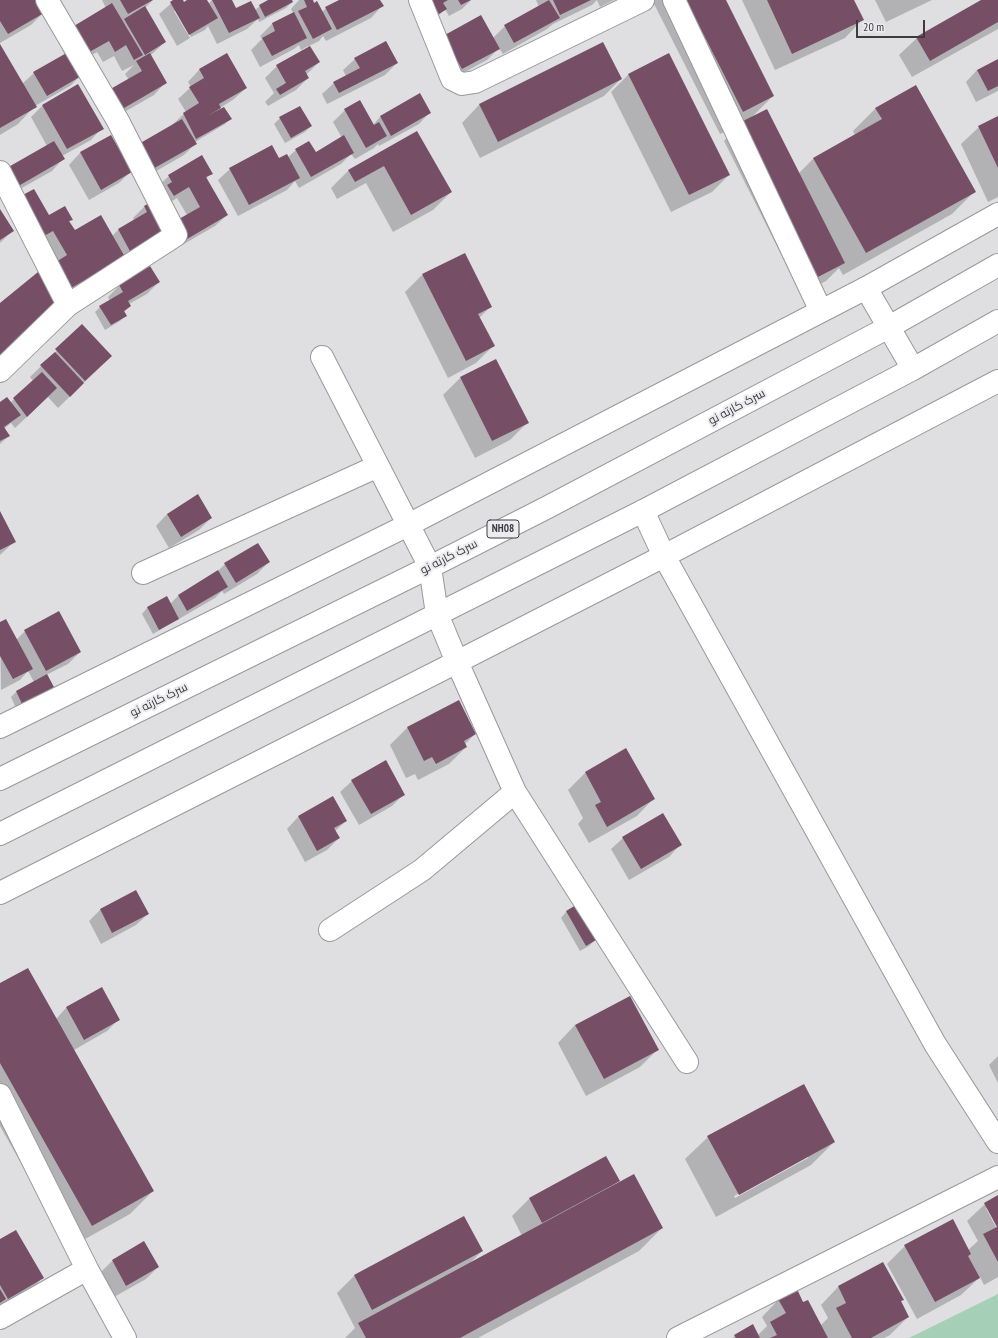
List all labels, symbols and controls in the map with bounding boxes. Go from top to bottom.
scale bar [858,12,927,38]
text: 20 m [863,19,884,34]
street label: سرک کارته نو [706,386,768,428]
road number: NH08 [487,520,519,538]
street label: سرک کارته نو [418,536,480,578]
street label: سرک کارته نو [128,680,190,720]

